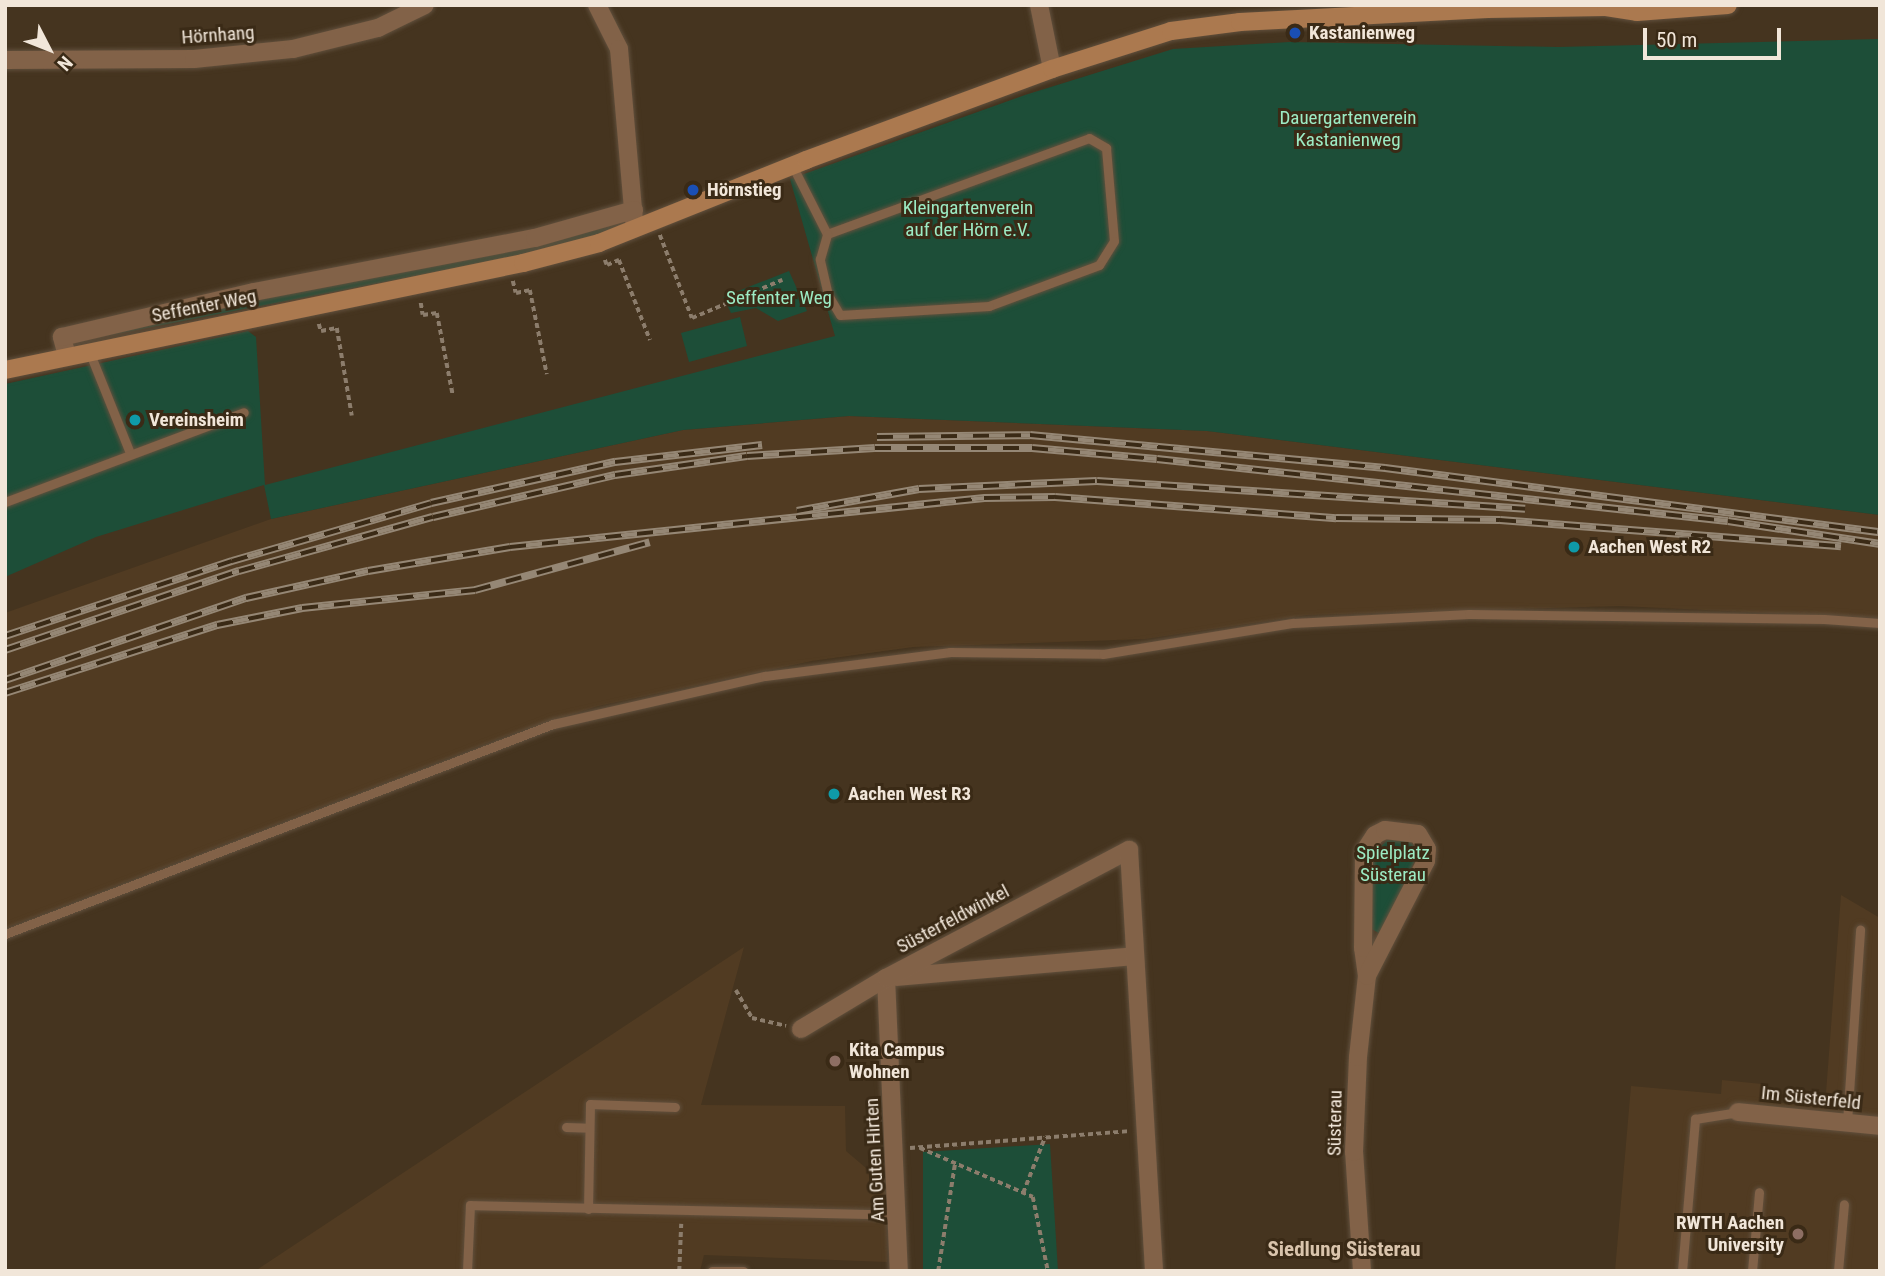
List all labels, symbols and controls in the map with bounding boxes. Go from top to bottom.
north arrow [14,14,84,84]
scale bar [1647,14,1785,58]
street label: Hörnhang [181,21,255,49]
place label: Kastanienweg [1309,22,1415,44]
marker: Kastanienweg [1287,25,1303,41]
text: 50 m [1656,28,1697,52]
text: N [53,51,77,75]
park label: Dauergartenverein Kastanienweg [1279,107,1417,151]
place label: Hörnstieg [707,179,782,201]
marker: Hörnstieg [685,182,701,198]
park label: Kleingartenverein auf der Hörn e.V. [903,197,1033,241]
street label: Seffenter Weg [150,285,258,327]
park label: Seffenter Weg [726,287,832,309]
place label: Vereinsheim [149,409,244,431]
marker: Vereinsheim [127,412,143,428]
place label: Aachen West R2 [1588,536,1711,558]
marker: Aachen West R2 [1566,539,1582,555]
place label: Aachen West R3 [848,783,971,805]
marker: Aachen West R3 [826,786,842,802]
park label: Spielplatz Süsterau [1356,842,1430,886]
street label: Süsterfeldwinkel [893,880,1013,958]
place label: Kita Campus Wohnen [849,1039,945,1083]
marker: Kita Campus Wohnen [827,1053,843,1069]
street label: Im Süsterfeld [1760,1081,1862,1115]
street label: Süsterau [1323,1090,1347,1156]
street label: Am Guten Hirten [860,1097,890,1223]
place label: RWTH Aachen University [1676,1212,1784,1256]
marker: RWTH Aachen University [1790,1226,1806,1242]
district label: Siedlung Süsterau [1268,1236,1420,1262]

